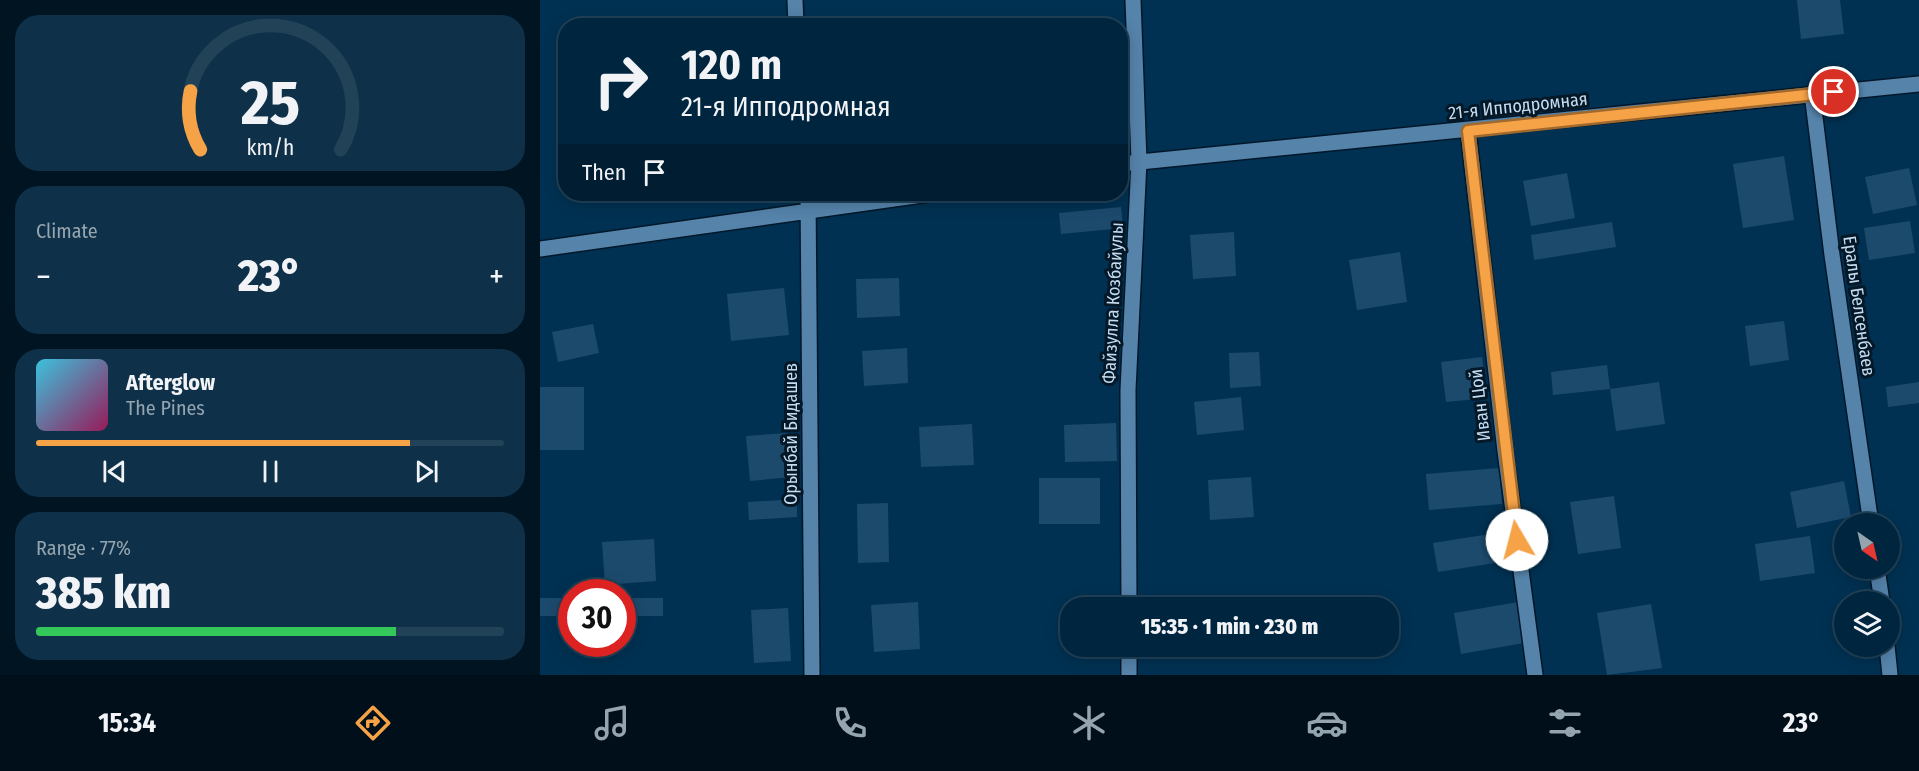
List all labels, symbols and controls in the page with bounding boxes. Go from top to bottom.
text: 120 m [681,40,782,90]
icon: right [582,42,660,120]
text: 25 [239,66,300,141]
pin [1808,66,1859,117]
icon: arrive [1817,75,1850,108]
street label: 21-я Ипподромная [1447,88,1589,124]
text: 21-я Ипподромная [681,91,891,123]
text: km/h [246,135,294,161]
icon: arrive [638,156,671,189]
text: Then [582,159,626,186]
text: Climate [36,219,98,243]
street label: Файзулла Козбайулы [1098,222,1128,384]
street label: Ералы Белсенбаев [1838,234,1880,378]
text: 23° [238,249,302,303]
text: − [36,257,51,297]
text: + [489,257,504,297]
street label: Орынбай Бидашев [780,363,802,505]
street label: Иван Цой [1465,368,1495,442]
text: Afterglow [126,369,215,396]
text: The Pines [126,396,205,420]
icon: previous [98,455,131,488]
icon: pause [254,455,287,488]
icon: next [410,455,443,488]
position arrow [1485,508,1549,572]
north arrow [1834,513,1900,579]
map controls [1834,513,1900,657]
text: Range · 77% [36,536,131,560]
text: 385 km [36,566,171,620]
speed limit sign: 30 [558,579,636,657]
button: layers [1834,591,1900,657]
text: 15:35 · 1 min · 230 m [1141,613,1318,640]
icon: directions [352,702,394,744]
icon: music [591,702,633,744]
icon: phone [829,702,871,744]
icon: climate [1068,702,1110,744]
icon: car [1306,702,1348,744]
icon: filters [1544,702,1586,744]
text: 15:34 [98,707,156,739]
text: 23° [1783,707,1821,739]

